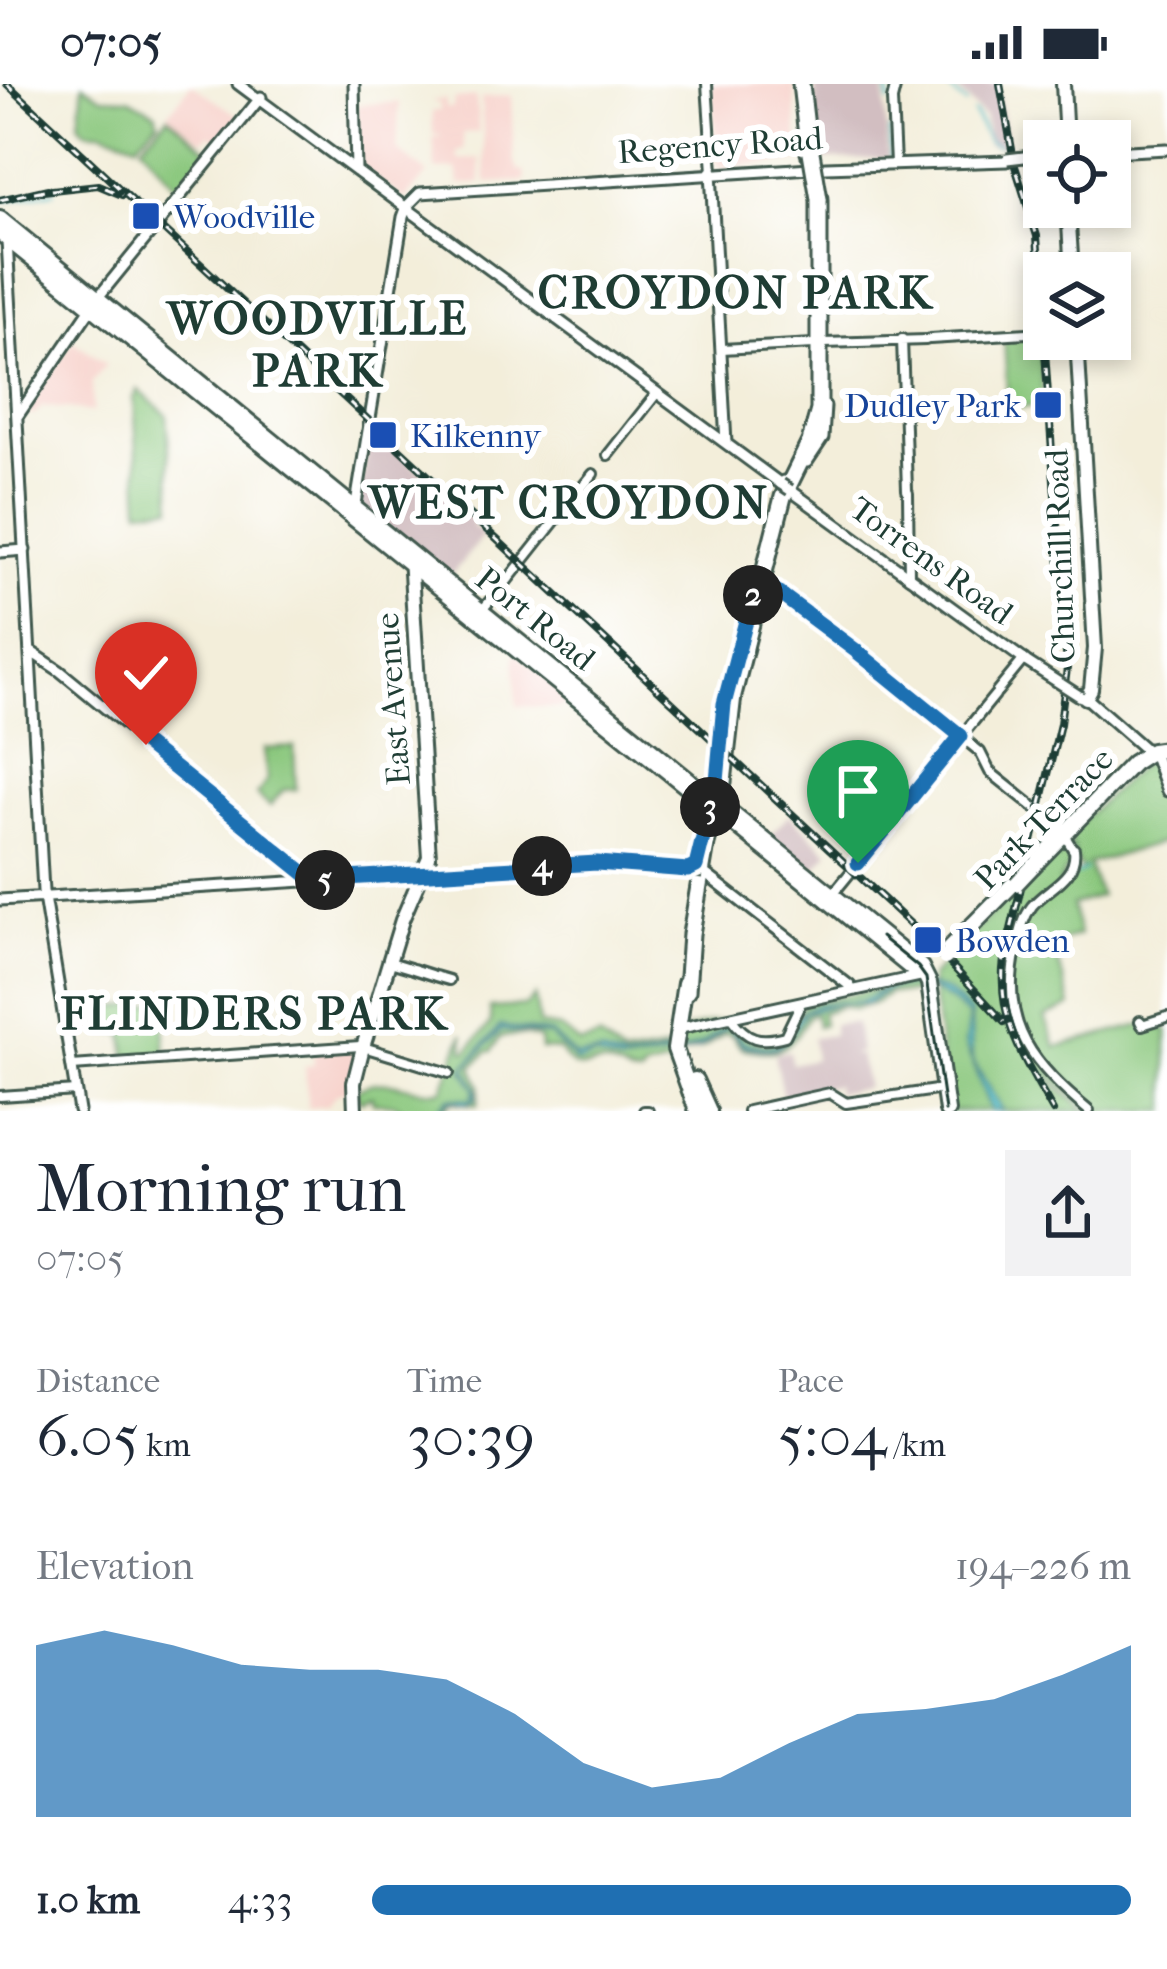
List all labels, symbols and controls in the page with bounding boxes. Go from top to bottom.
text: 07:05 [60,16,162,69]
street label: Regency Road [616,119,825,172]
map controls [1023,120,1131,360]
button: locate [1023,120,1131,228]
place label: Woodville [172,198,315,237]
marker: Woodville [130,200,162,232]
button: layers [1023,252,1131,360]
district label: CROYDON PARK [538,267,934,320]
district label: WOODVILLE PARK [165,293,469,398]
place label: Dudley Park [844,387,1022,426]
marker: Dudley Park [1032,389,1064,421]
place label: Kilkenny [410,417,542,456]
marker: Kilkenny [367,419,399,451]
street label: Churchill Road [1037,447,1084,664]
district label: WEST CROYDON [366,477,770,530]
street label: Torrens Road [842,489,1021,634]
street label: Port Road [468,559,603,680]
pin: 2 [723,565,783,625]
text: 2 [745,575,761,614]
street label: East Avenue [368,611,419,787]
pin [95,622,197,745]
icon: check [113,640,179,706]
pin [807,740,909,863]
street label: Park Terrace [967,740,1122,898]
icon: arrive [825,758,891,824]
pin: 3 [680,777,740,837]
text: 3 [703,787,717,826]
pin: 4 [512,836,572,896]
text: 4 [532,846,552,885]
pin: 5 [295,850,355,910]
text: 5 [318,860,332,899]
place label: Bowden [955,922,1070,961]
marker: Bowden [912,924,944,956]
district label: FLINDERS PARK [61,988,450,1041]
button: share [1005,1150,1131,1276]
text: Morning run [36,1151,406,1228]
text: 07:05 [36,1235,124,1281]
text: Distance [36,1362,160,1401]
text: Time [407,1362,482,1401]
text: Pace [778,1362,844,1401]
text: 6.05 [36,1401,139,1472]
text: 30:39 [407,1401,535,1472]
text: 5:04 [778,1401,886,1472]
text: km [139,1426,191,1465]
text: /km [886,1426,946,1465]
text: Elevation [36,1543,194,1589]
text: 194–226 m [955,1543,1131,1589]
text: 1.0 km [36,1877,140,1923]
text: 4:33 [228,1877,292,1923]

